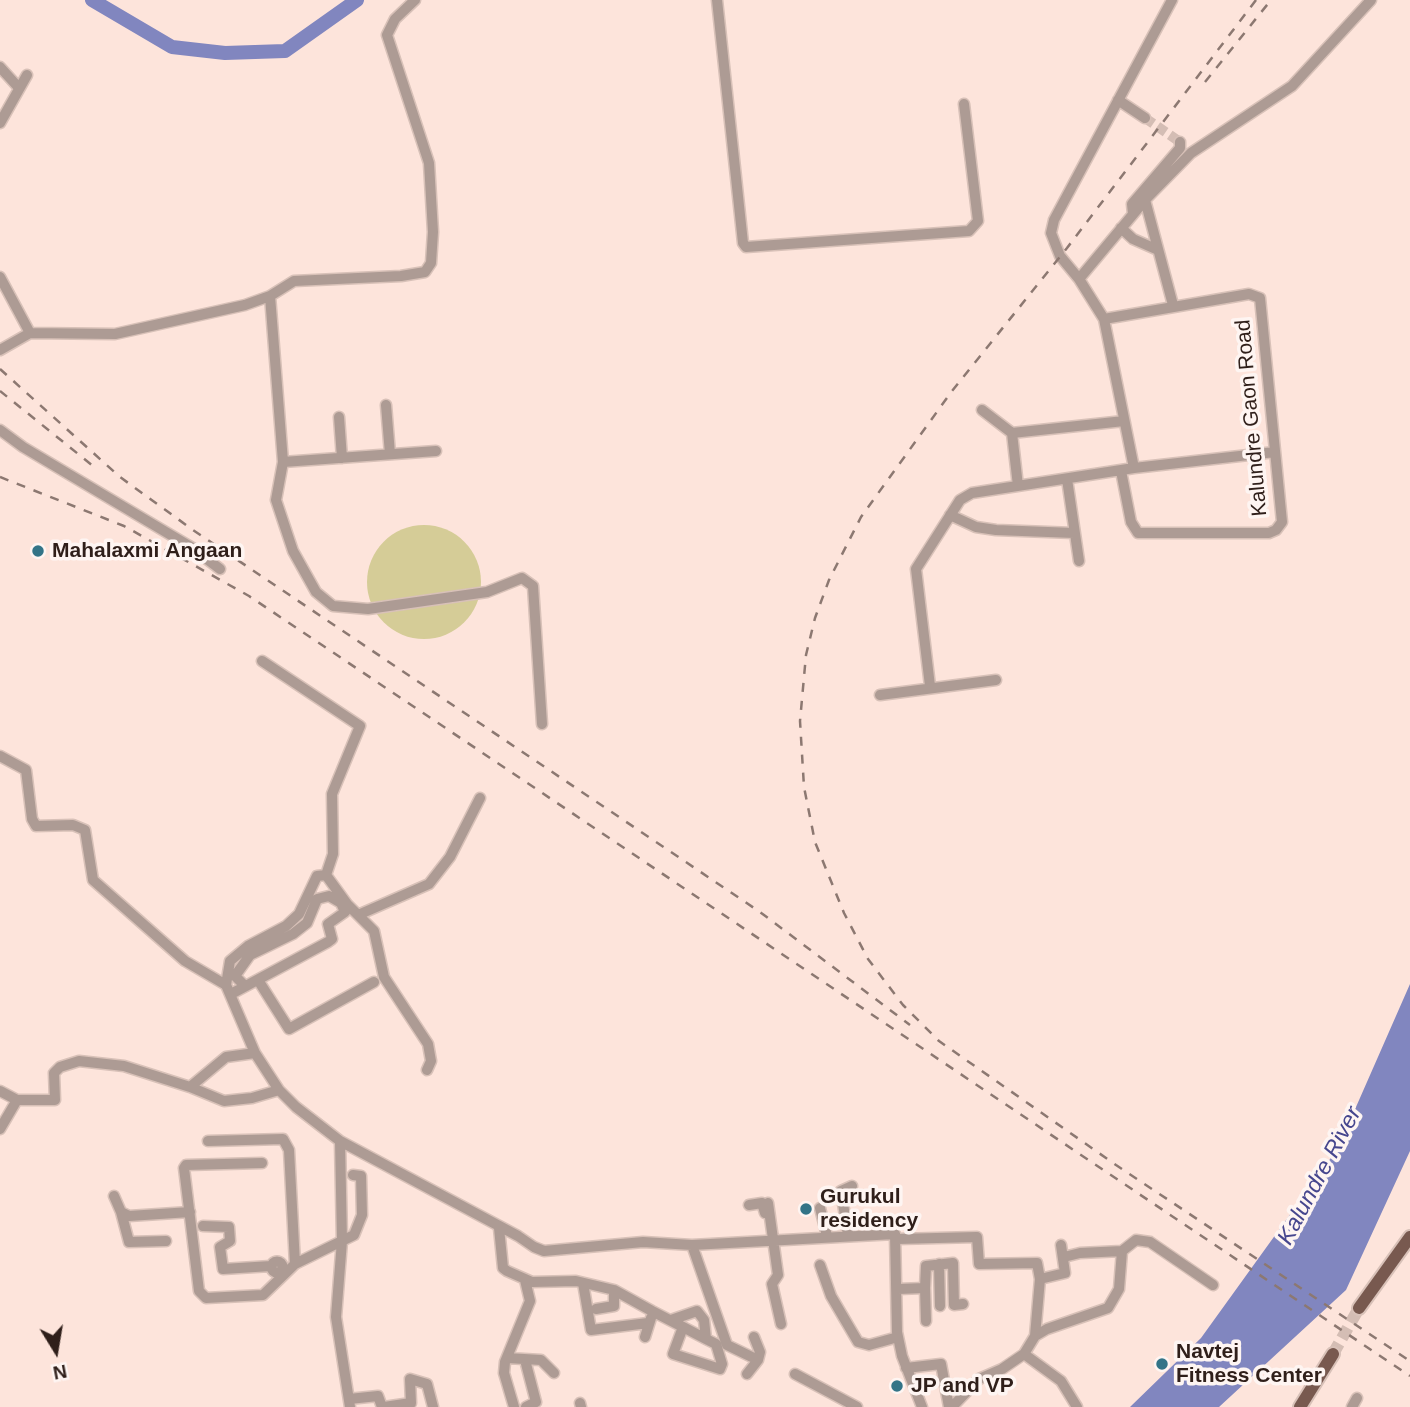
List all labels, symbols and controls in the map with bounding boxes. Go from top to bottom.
street label: Kalundre Gaon Road [1231,319,1273,517]
place label: Mahalaxmi Angaan [52,538,242,564]
marker: Mahalaxmi Angaan [30,543,46,559]
water label: Kalundre River [1272,1102,1368,1250]
place label: Gurukul residency [820,1184,918,1234]
marker: Gurukul residency [798,1201,814,1217]
north arrow [21,1316,91,1386]
place label: Navtej Fitness Center [1176,1339,1322,1389]
marker: Navtej Fitness Center [1154,1356,1170,1372]
text: N [51,1360,69,1384]
place label: JP and VP [911,1373,1014,1399]
marker: JP and VP [889,1378,905,1394]

